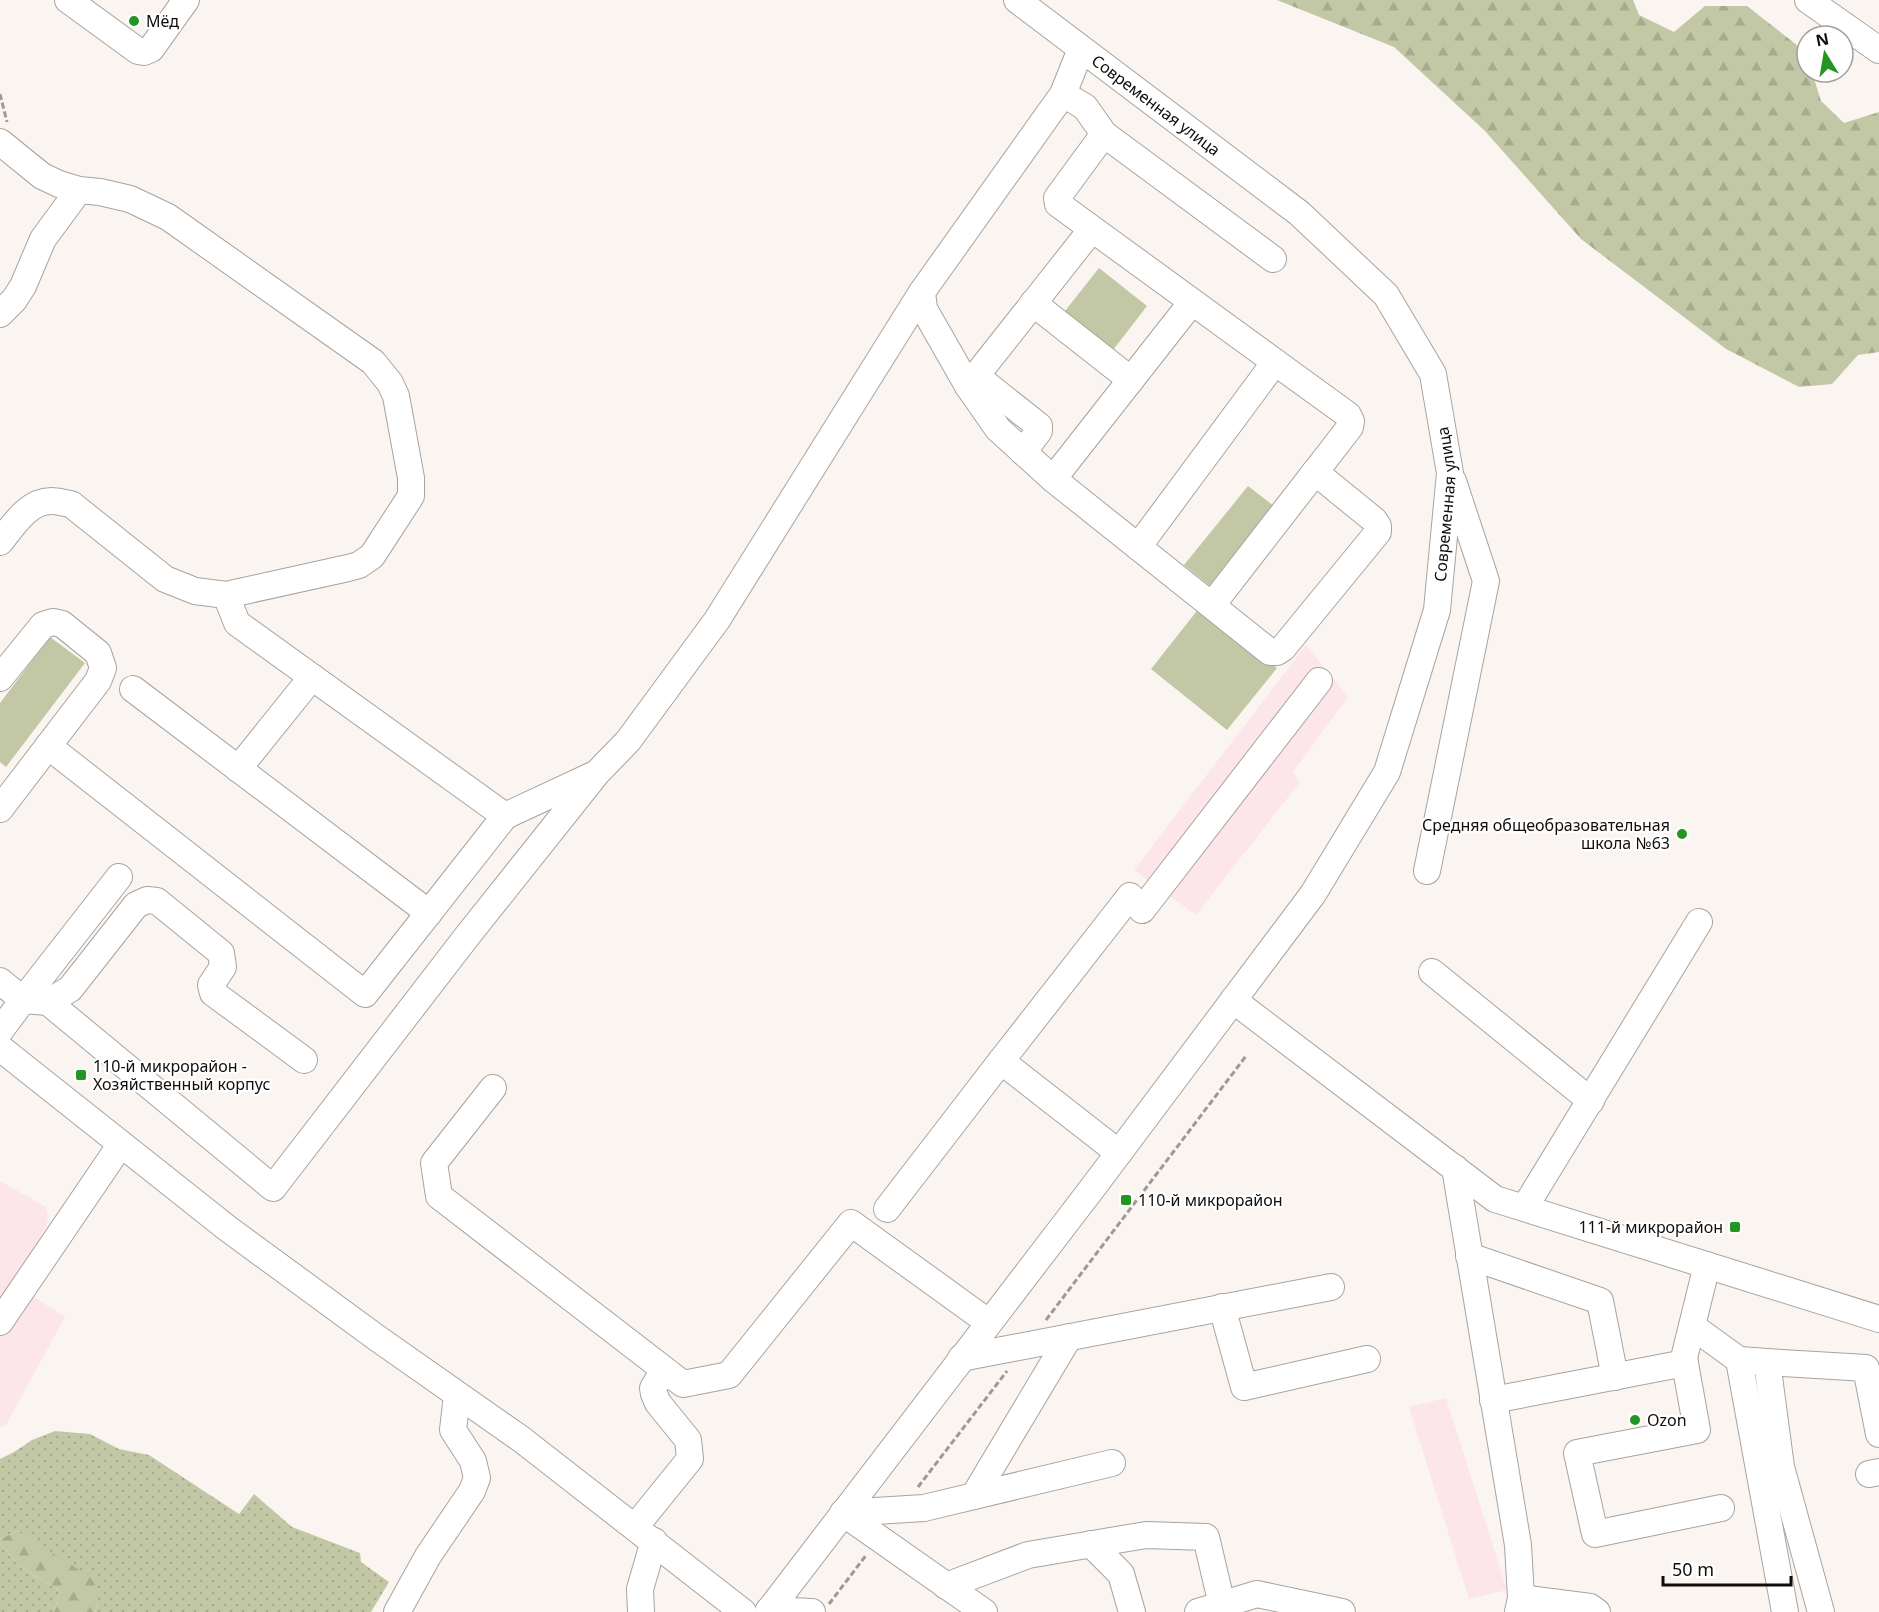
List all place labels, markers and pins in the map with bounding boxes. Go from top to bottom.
place label: Мёд [146,10,179,32]
marker: Мёд [127,14,141,28]
place label: Средняя общеобразовательная школа №63 [1422,814,1670,854]
marker: Средняя общеобразовательная школа №63 [1675,827,1689,841]
place label: 110-й микрорайон - Хозяйственный корпус [93,1055,270,1095]
marker: 110-й микрорайон - Хозяйственный корпус [74,1068,88,1082]
place label: 110-й микрорайон [1138,1189,1283,1211]
marker: 110-й микрорайон [1119,1193,1133,1207]
place label: 111-й микрорайон [1578,1216,1723,1238]
marker: 111-й микрорайон [1728,1220,1742,1234]
place label: Ozon [1647,1409,1687,1431]
marker: Ozon [1628,1413,1642,1427]

